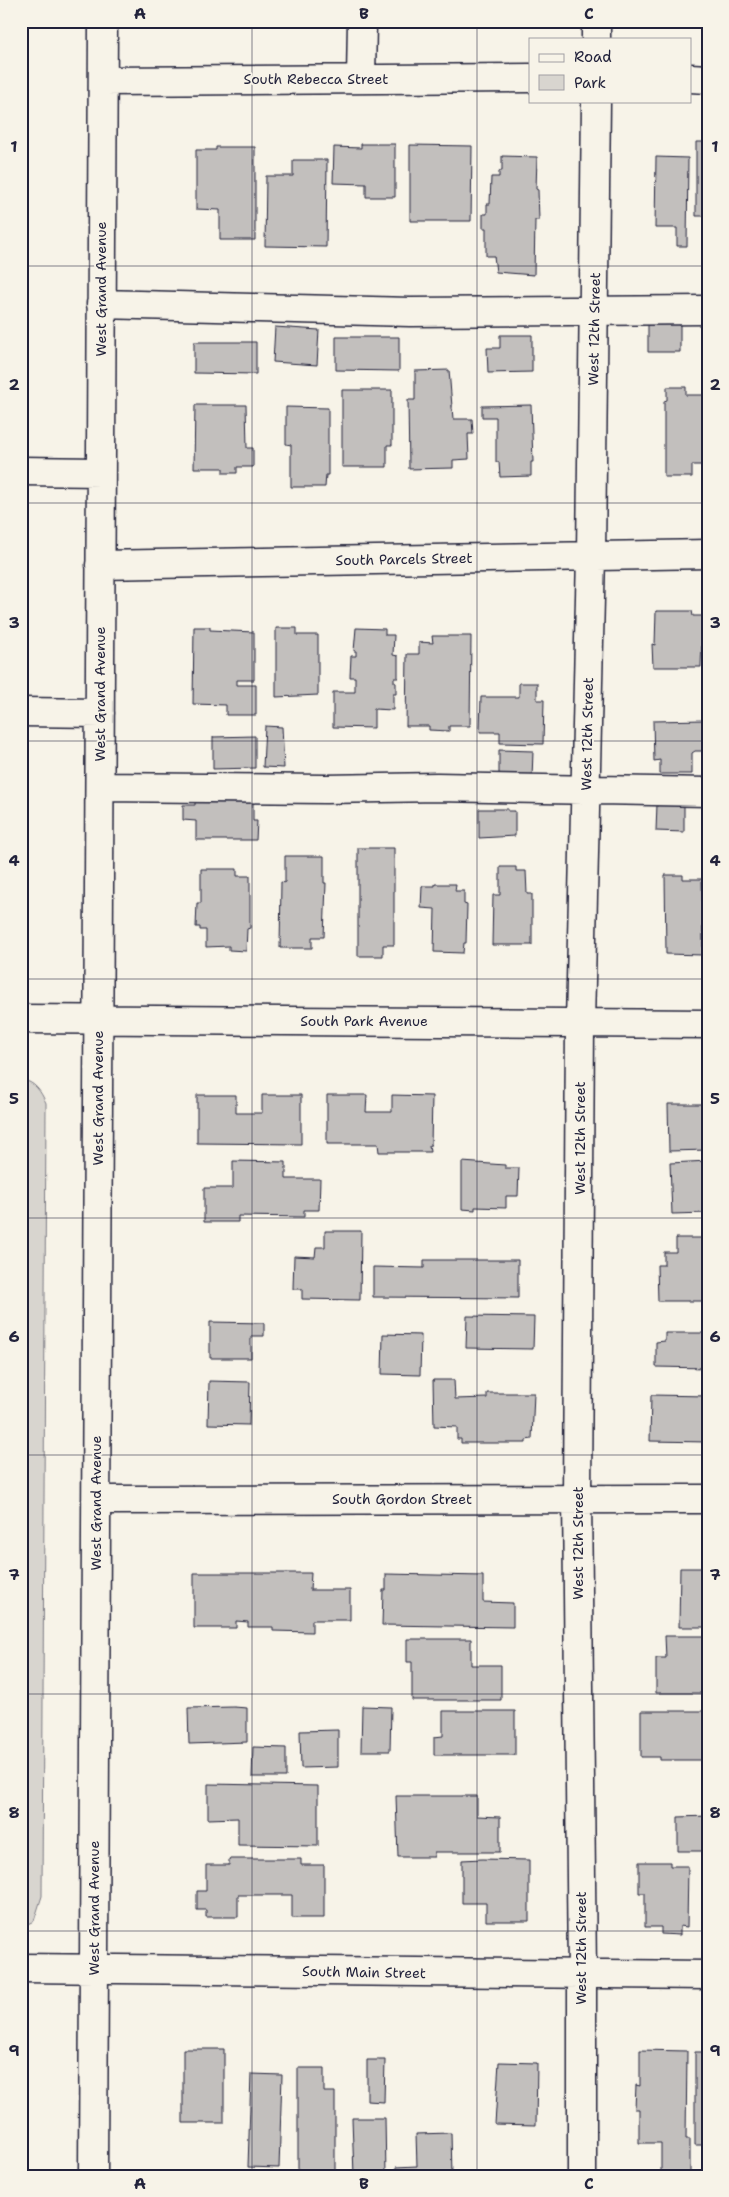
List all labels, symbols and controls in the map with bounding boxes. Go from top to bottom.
text: A [134,3,146,24]
text: B [359,3,369,24]
text: C [584,3,594,24]
legend [529,38,692,102]
text: Road [574,47,612,67]
street label: South Rebecca Street [244,70,388,88]
text: Park [574,73,606,93]
text: 1 [10,136,18,157]
text: 1 [711,136,719,157]
street label: West Grand Avenue [92,222,110,356]
street label: West 12th Street [584,272,604,386]
text: 2 [8,374,20,395]
text: 2 [709,374,721,395]
street label: South Parcels Street [335,549,473,569]
text: 3 [8,612,20,633]
text: 3 [709,612,721,633]
street label: West Grand Avenue [91,627,109,761]
street label: West 12th Street [577,677,597,791]
text: 4 [8,850,20,871]
text: 4 [709,850,721,871]
street label: South Park Avenue [300,1012,428,1030]
street label: West Grand Avenue [89,1031,107,1165]
street label: West 12th Street [571,1081,589,1195]
text: 5 [9,1088,19,1109]
text: 5 [710,1088,720,1109]
text: 6 [8,1326,20,1347]
text: 6 [709,1326,721,1347]
street label: West Grand Avenue [87,1436,105,1570]
street label: West 12th Street [569,1486,587,1600]
street label: South Gordon Street [332,1490,472,1508]
text: 7 [8,1564,20,1585]
text: 7 [709,1564,721,1585]
text: 8 [8,1802,20,1823]
text: 8 [709,1802,721,1823]
street label: West Grand Avenue [85,1841,103,1975]
street label: West 12th Street [572,1891,590,2005]
street label: South Main Street [302,1962,426,1982]
text: 9 [8,2040,20,2061]
text: 9 [709,2040,721,2061]
text: A [134,2173,146,2194]
text: B [359,2173,369,2194]
text: C [584,2173,594,2194]

